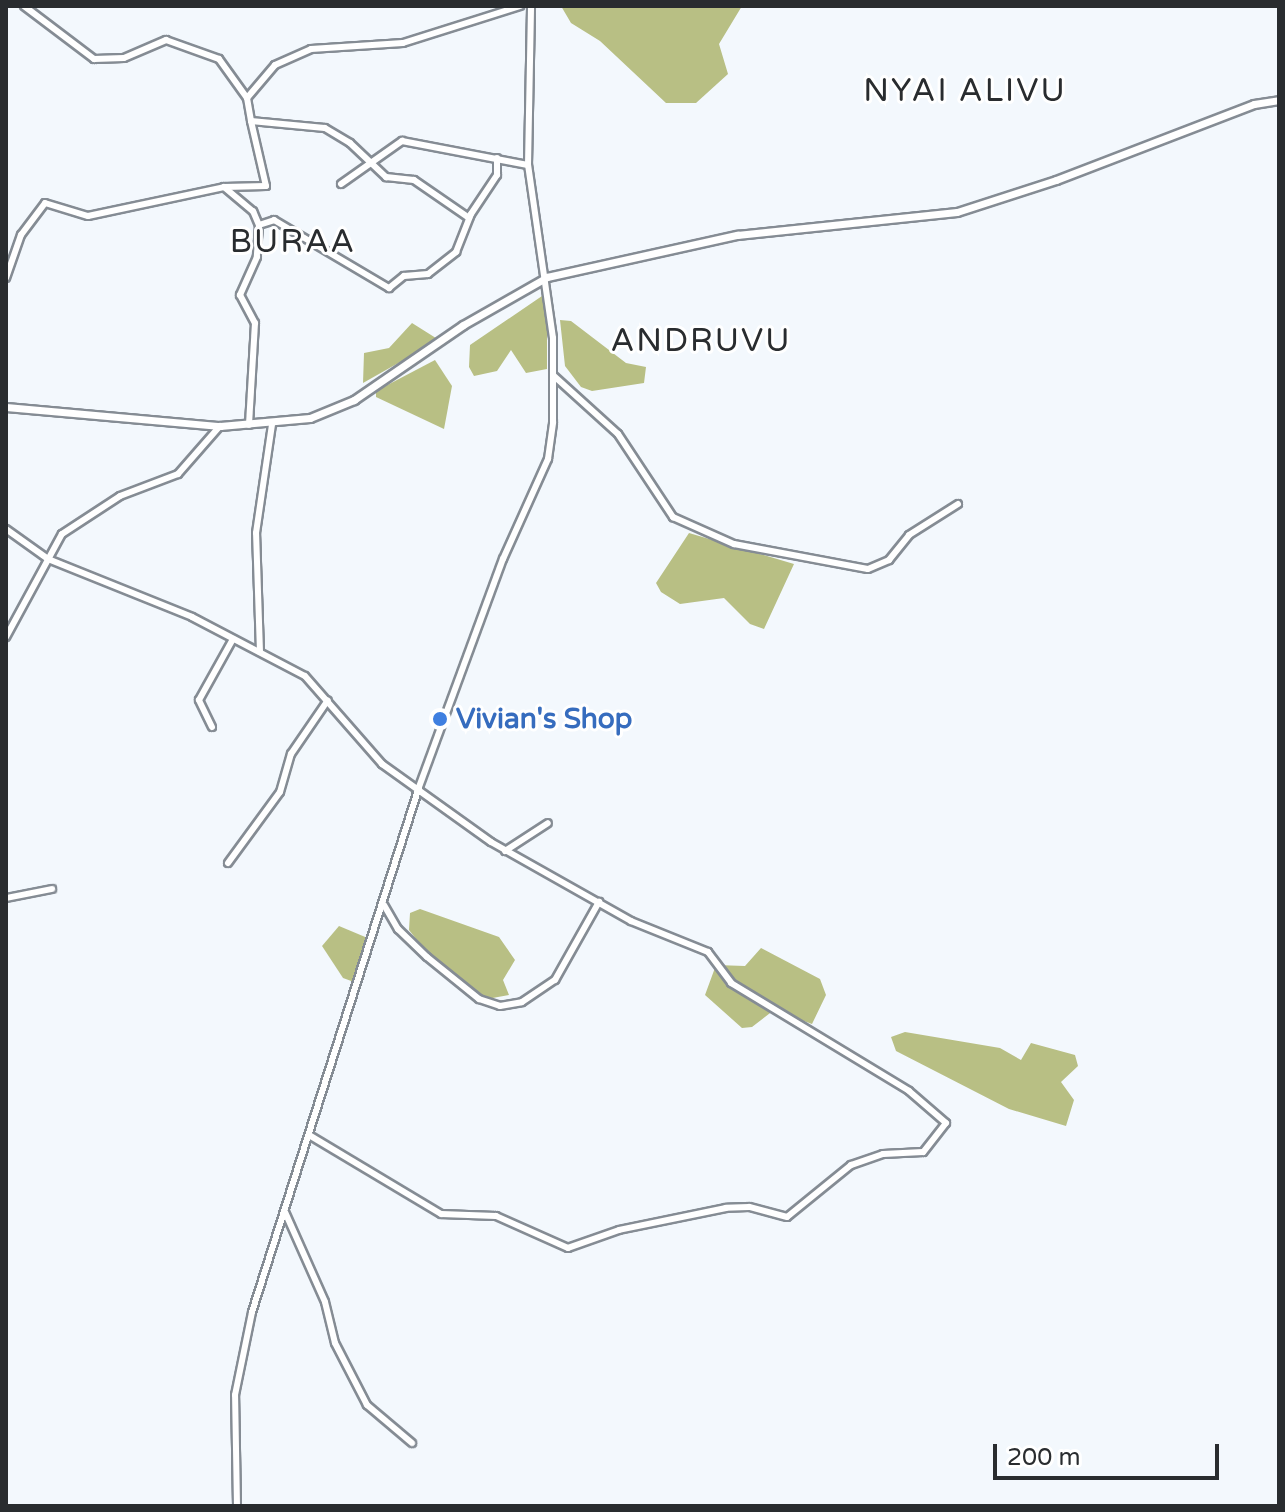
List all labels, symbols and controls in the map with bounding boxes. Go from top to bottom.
district label: NYAI ALIVU [863,72,1067,110]
district label: BURAA [230,223,356,261]
district label: ANDRUVU [610,322,792,360]
place label: Vivian's Shop [456,702,632,736]
marker: Vivian's Shop [431,710,449,728]
scale bar [997,1428,1223,1478]
text: 200 m [1007,1443,1081,1472]

